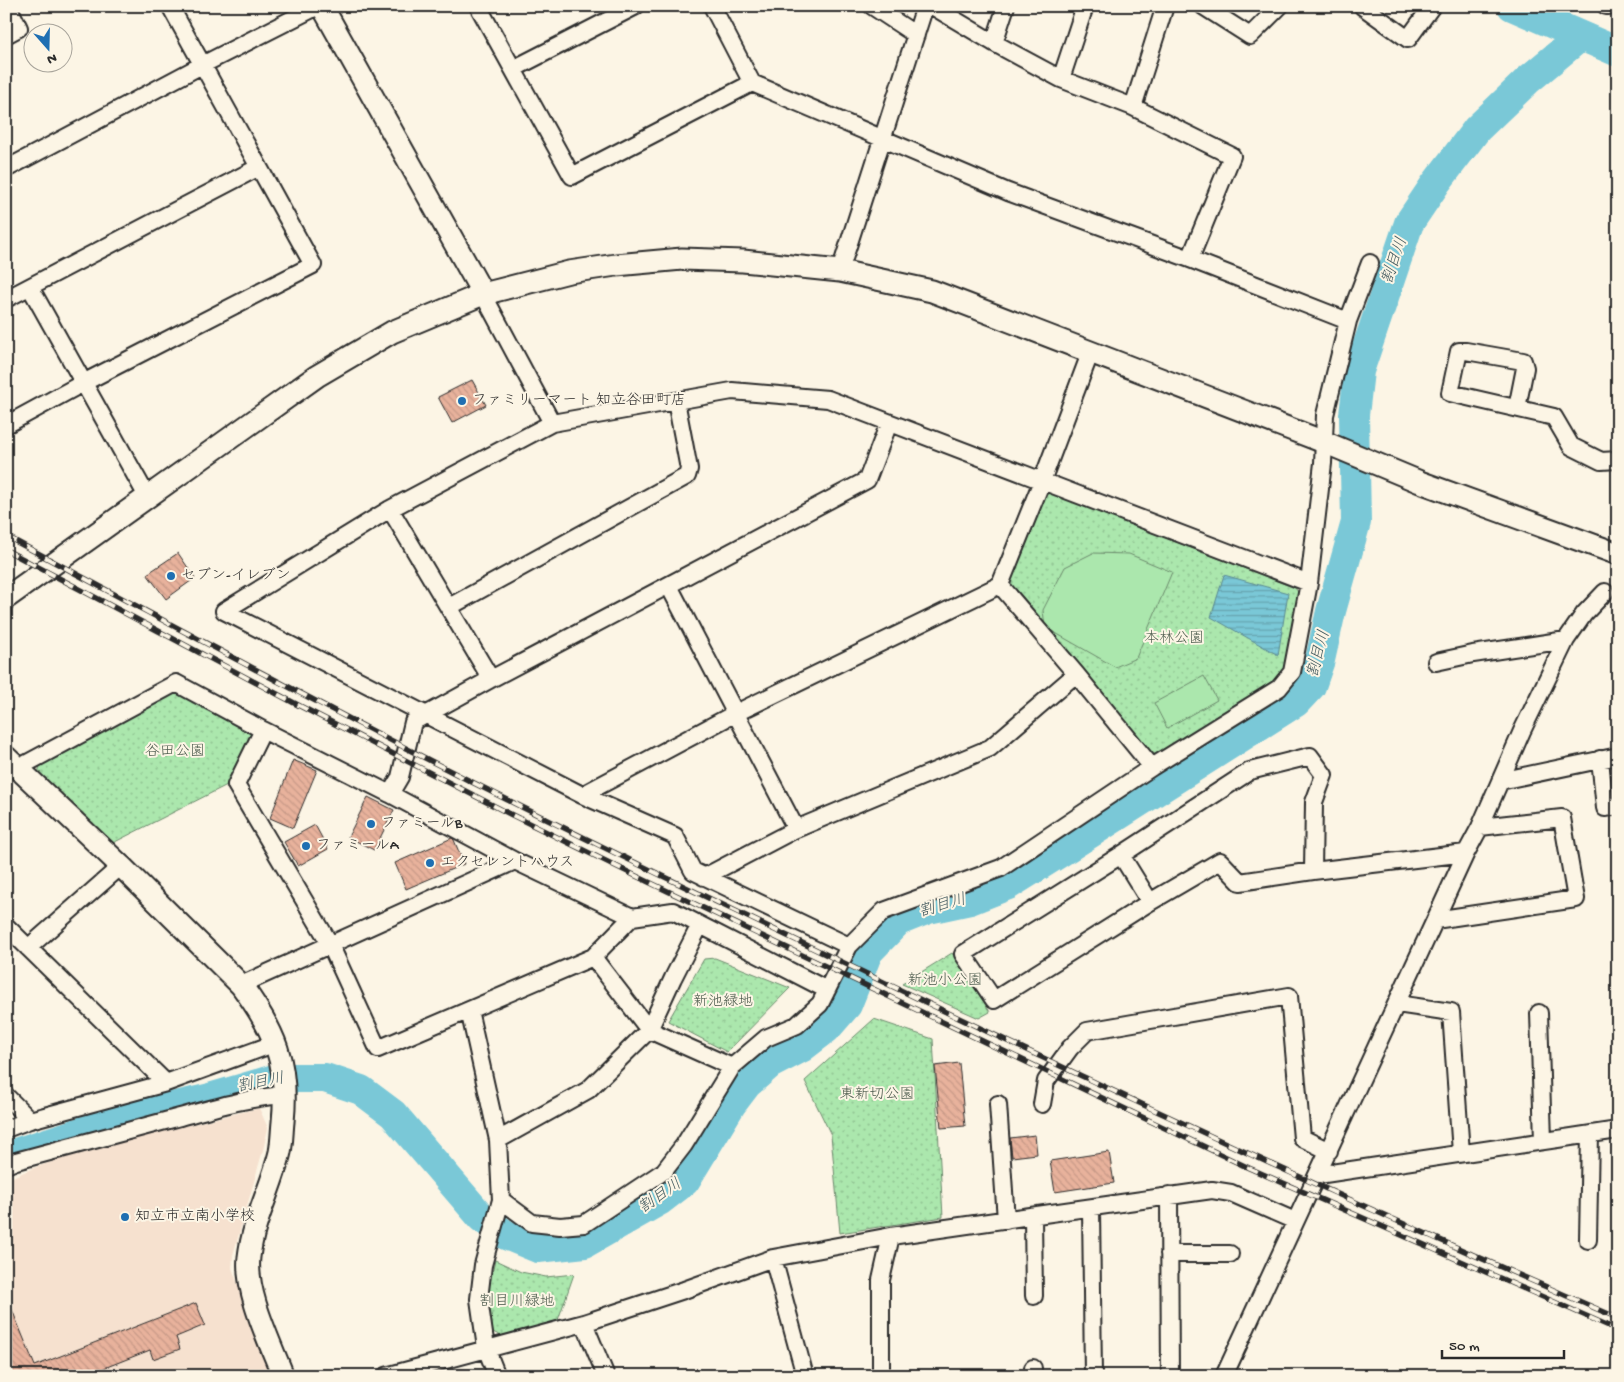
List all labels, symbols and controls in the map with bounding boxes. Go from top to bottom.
north arrow [22,22,72,72]
text: N [44,48,59,67]
water label: 割目川 [1378,235,1413,287]
place label: ファミリーマート 知立谷田町店 [472,391,686,410]
marker: ファミリーマート 知立谷田町店 [456,395,468,407]
place label: セブン-イレブン [181,567,291,585]
marker: セブン-イレブン [165,570,177,582]
water label: 割目川 [1304,628,1335,680]
park label: 本林公園 [1144,629,1204,648]
park label: 谷田公園 [145,743,205,761]
place label: ファミールB [381,815,463,833]
marker: ファミールB [365,818,377,830]
place label: ファミールA [316,837,400,855]
marker: ファミールA [300,840,312,852]
place label: エクセレントハウス [440,854,574,872]
marker: エクセレントハウス [424,857,436,869]
water label: 割目川 [917,890,969,923]
park label: 新池小公園 [907,972,983,990]
park label: 新池緑地 [693,992,753,1011]
water label: 割目川 [235,1069,286,1098]
park label: 東新切公園 [839,1085,915,1104]
water label: 割目川 [635,1175,686,1219]
place label: 知立市立南小学校 [135,1207,255,1226]
marker: 知立市立南小学校 [119,1211,131,1223]
park label: 割目川緑地 [479,1292,555,1311]
scale bar [1442,1327,1564,1359]
text: 50 m [1449,1338,1480,1356]

